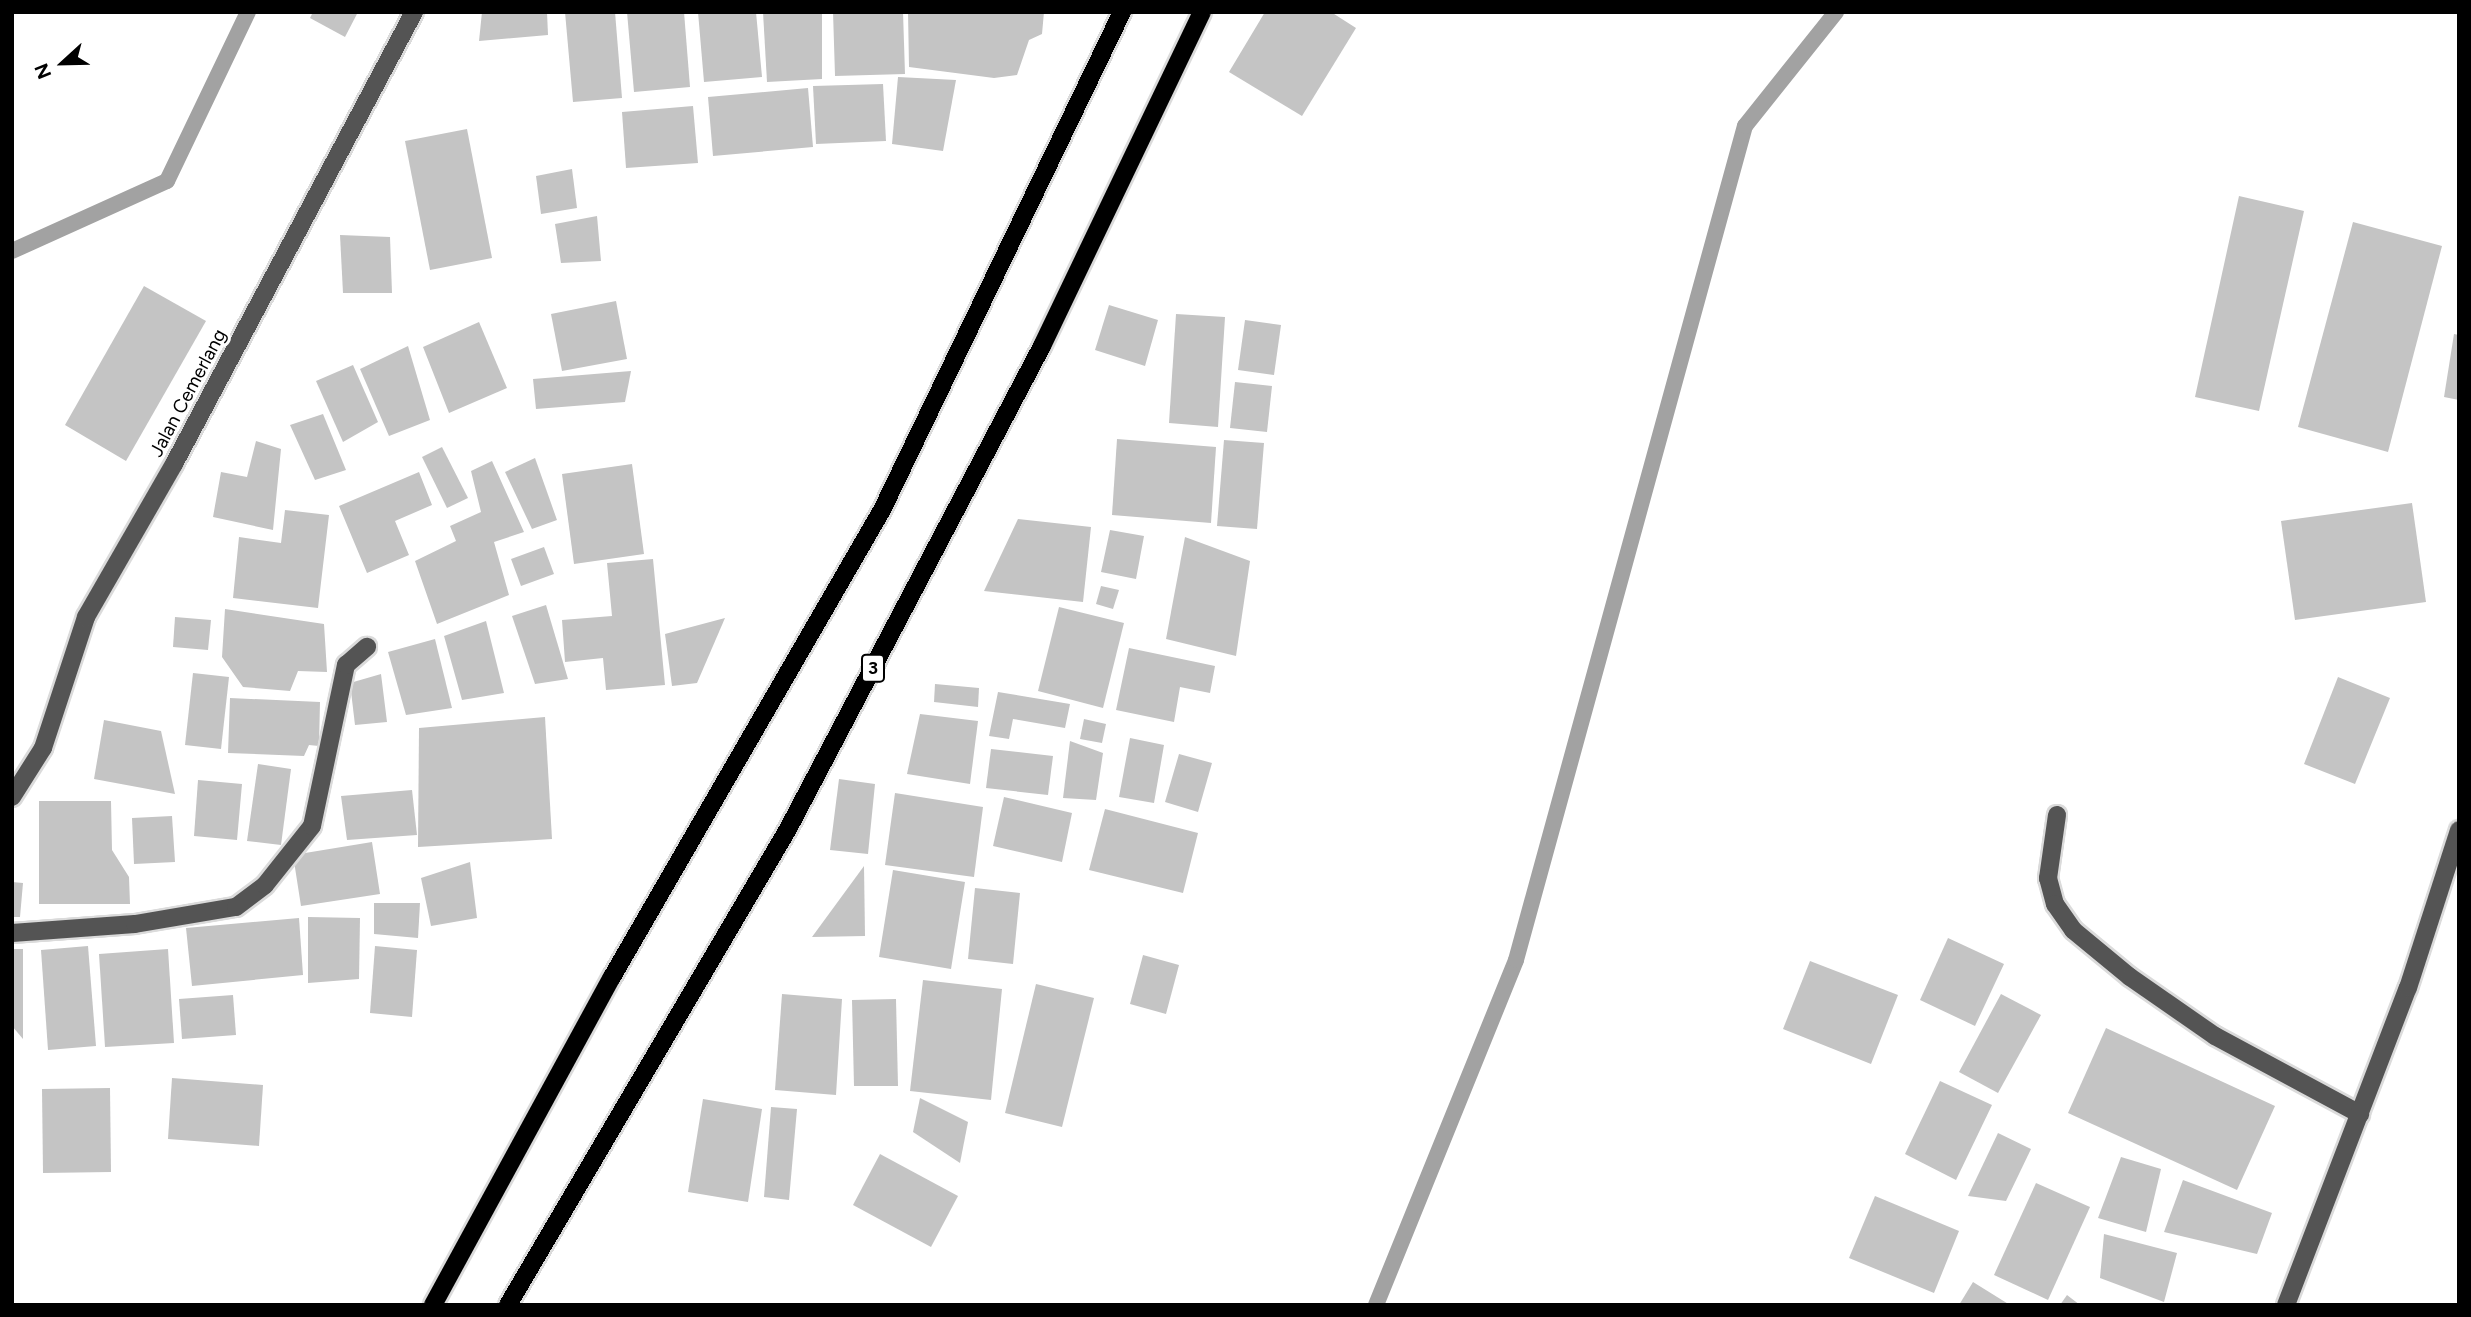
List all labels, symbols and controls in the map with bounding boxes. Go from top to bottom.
north arrow [28,28,98,98]
text: N [30,60,56,82]
street label: Jalan Cemerlang [145,325,231,461]
road number: 3 [861,654,885,682]

